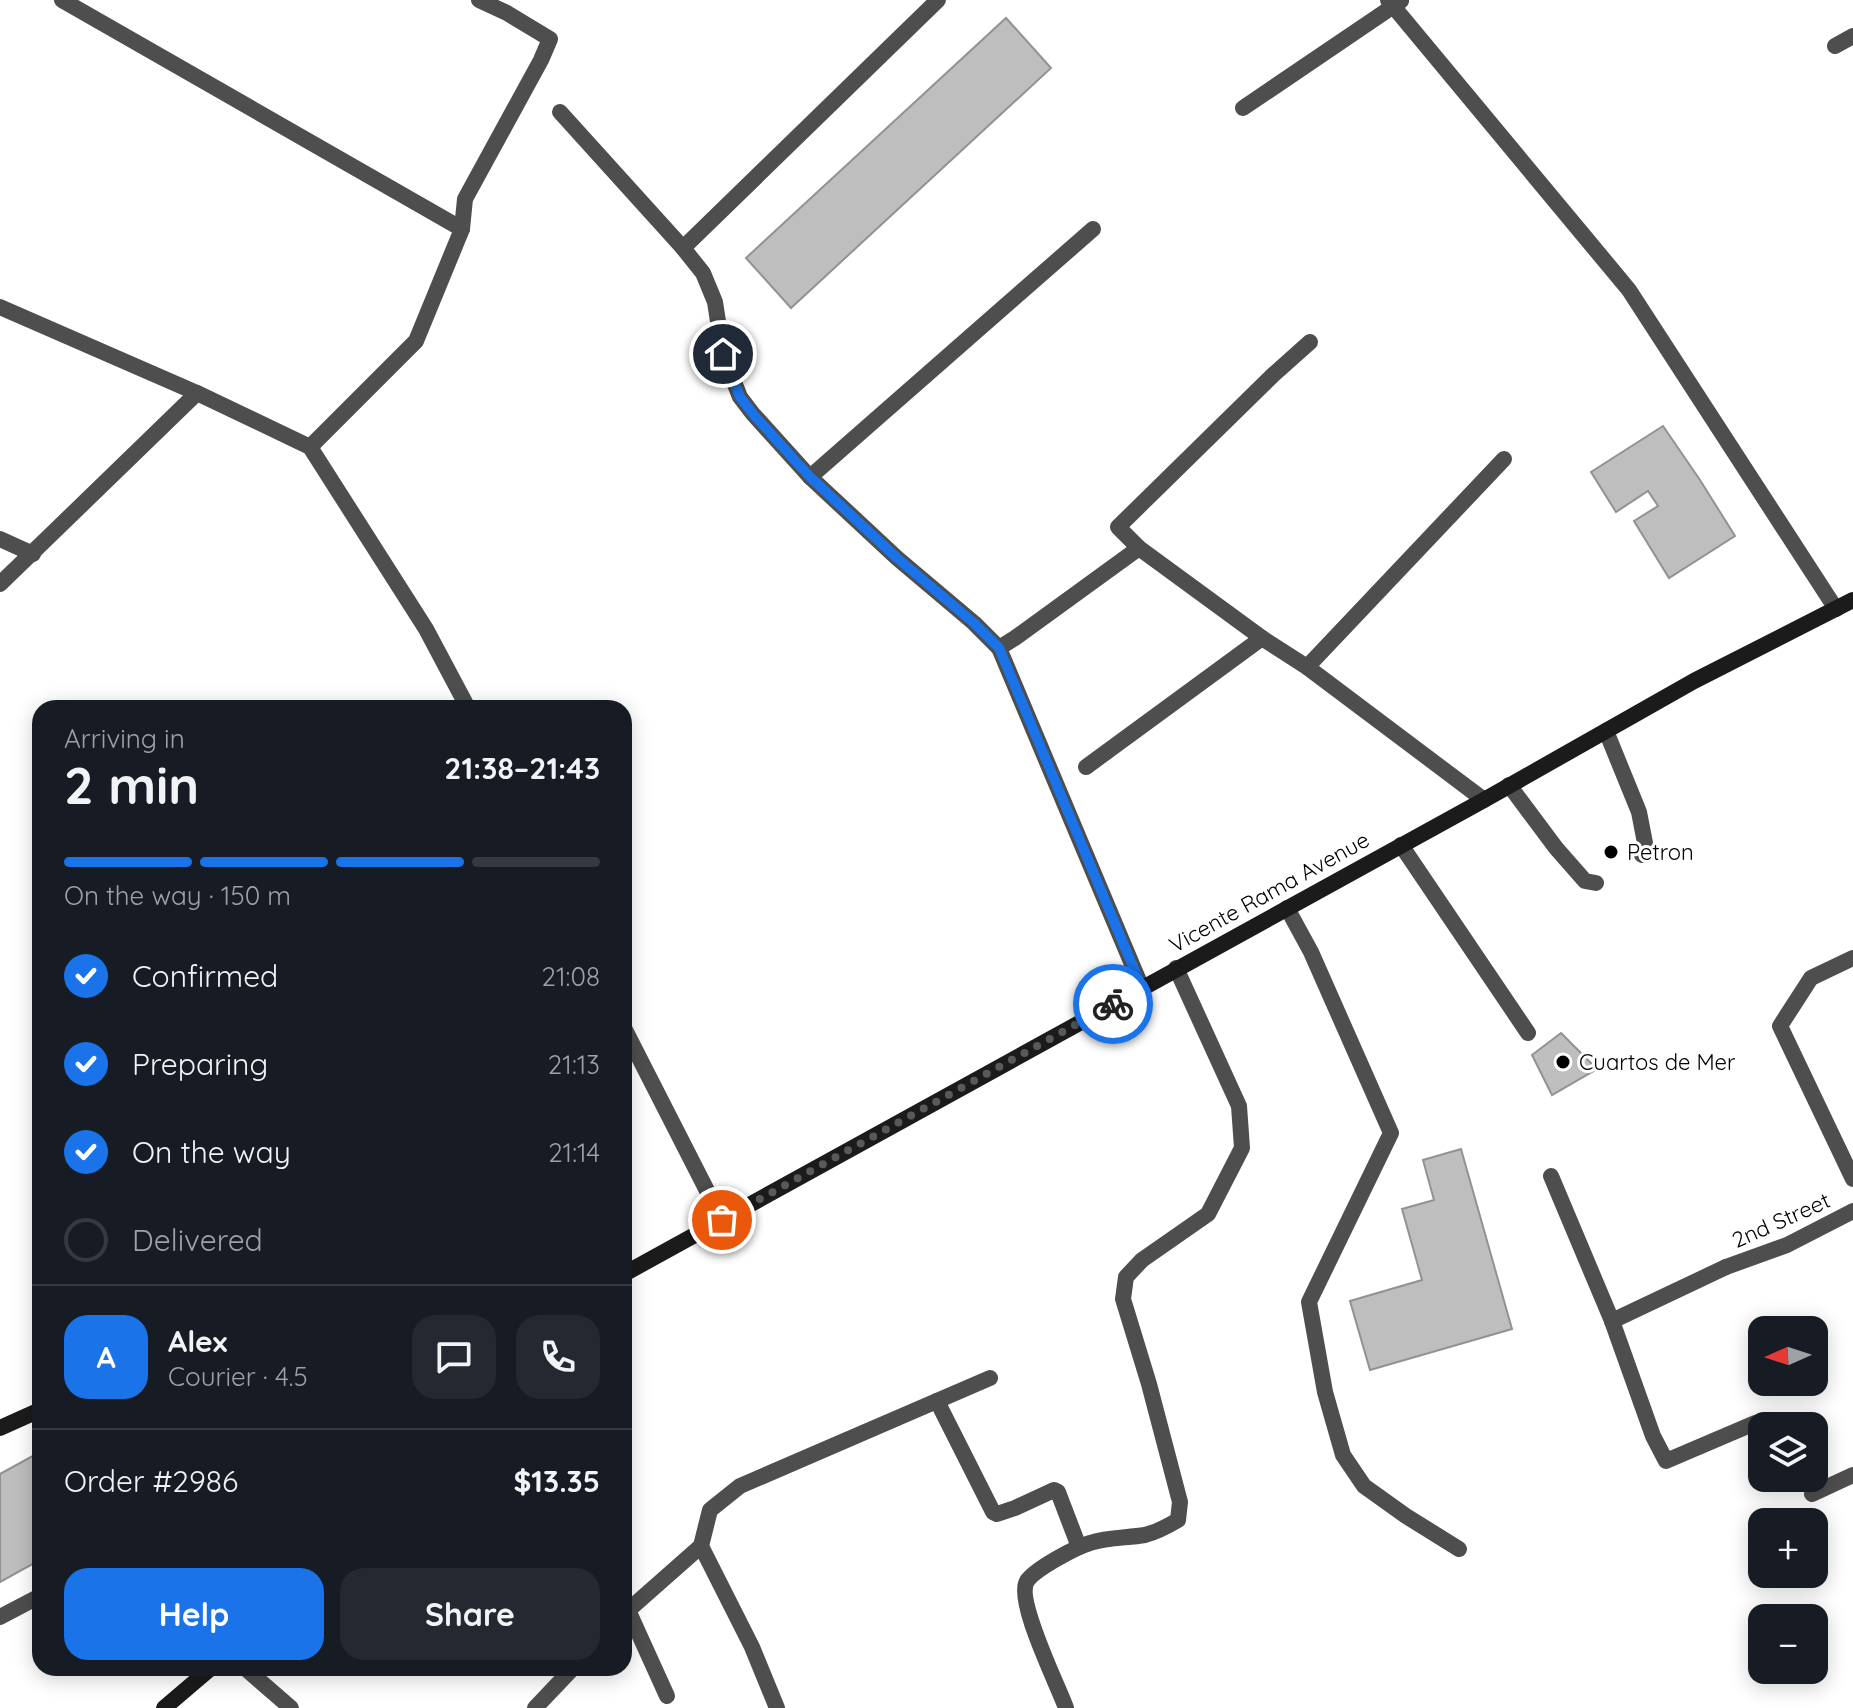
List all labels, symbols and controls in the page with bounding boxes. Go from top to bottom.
pin [689,320,757,388]
icon: home [701,332,745,376]
text: Arriving in [64,722,185,755]
text: 21:38–21:43 [444,749,600,787]
text: 2 min [64,752,199,817]
street label: Vicente Rama Avenue [1164,825,1374,959]
place label: Petron [1627,838,1694,866]
marker: Petron [1602,843,1620,861]
text: On the way · 150 m [64,879,291,912]
icon: check [64,954,108,998]
text: Confirmed [132,957,278,995]
text: 21:08 [542,960,600,993]
courier [1073,964,1153,1044]
icon: bike [1091,982,1135,1026]
icon: check [64,1042,108,1086]
text: Preparing [132,1045,268,1083]
text: 21:13 [548,1048,600,1081]
place label: Cuartos de Mer [1579,1048,1736,1076]
marker: Cuartos de Mer [1554,1053,1572,1071]
icon: check [64,1130,108,1174]
text: On the way [132,1133,291,1171]
text: 21:14 [548,1136,600,1169]
pin [688,1186,756,1254]
street label: 2nd Street [1728,1186,1834,1254]
icon: bag [700,1198,744,1242]
text: Delivered [132,1221,263,1259]
button: chat [412,1315,496,1399]
button: phone [516,1315,600,1399]
north arrow [1748,1316,1828,1396]
map controls [1748,1316,1828,1684]
text: Alex [168,1322,227,1360]
text: A [96,1338,116,1376]
text: Courier · 4.5 [168,1360,308,1393]
button: layers [1748,1412,1828,1492]
text: Order #2986 [64,1462,238,1500]
text: $13.35 [513,1462,600,1500]
button: + [1748,1508,1828,1588]
button: Help [64,1568,324,1660]
button: Share [340,1568,600,1660]
button: − [1748,1604,1828,1684]

